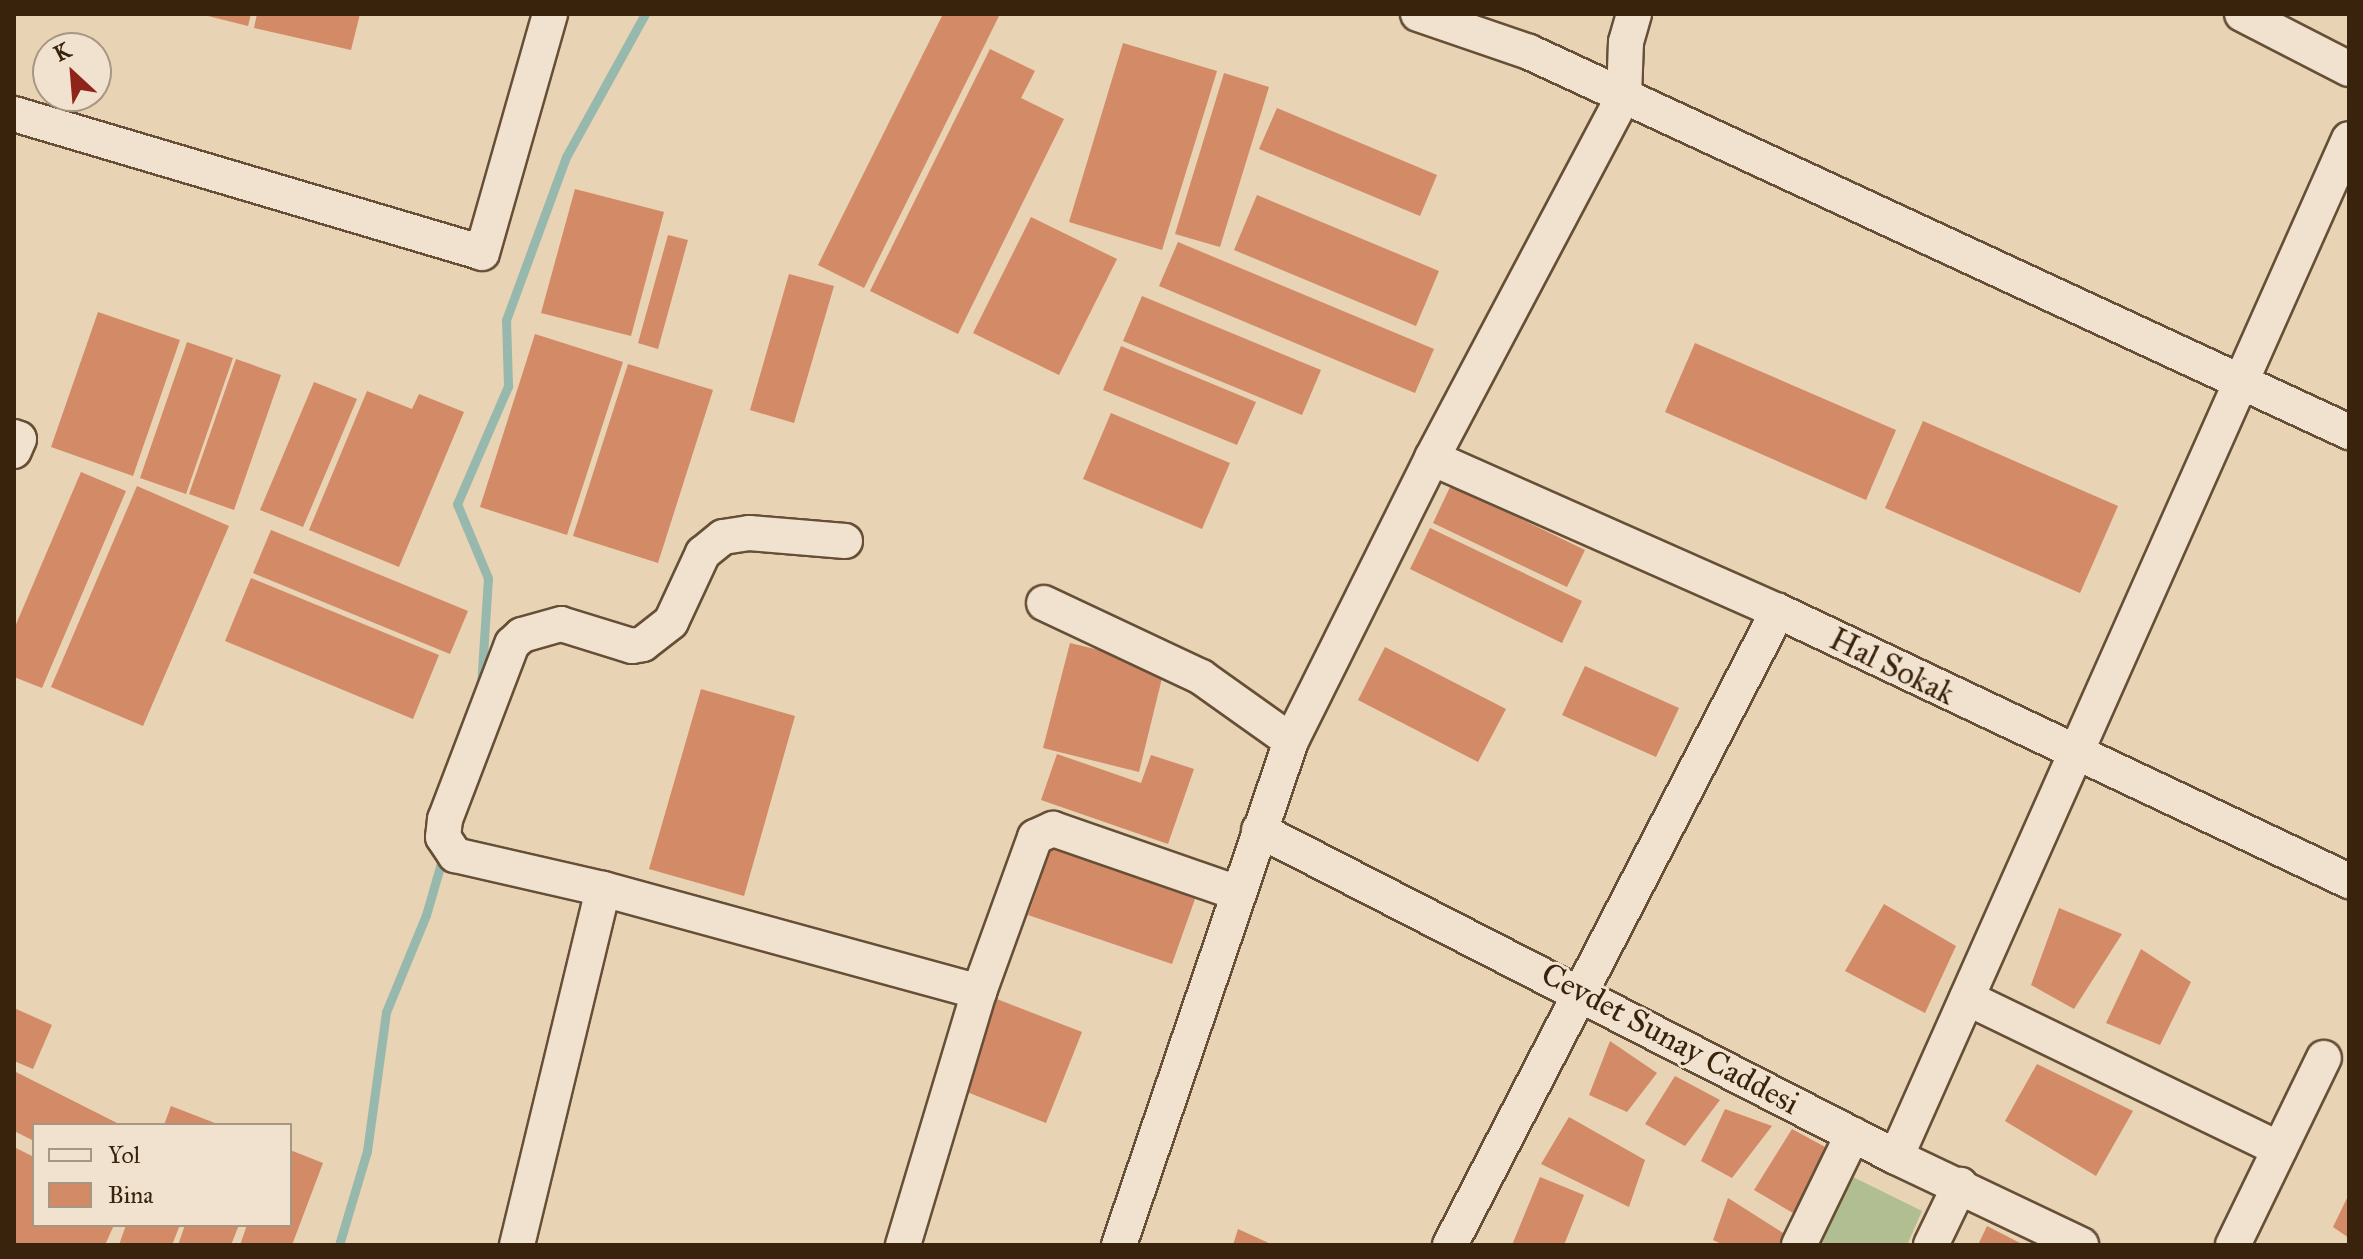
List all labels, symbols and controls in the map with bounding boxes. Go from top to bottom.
north arrow [32,32,112,112]
text: K [49,36,75,67]
street label: Hal Sokak [1823,620,1961,714]
street label: Cevdet Sunay Caddesi [1534,955,1806,1123]
legend [32,1123,292,1227]
text: Yol [108,1140,140,1170]
text: Bina [108,1180,154,1210]

